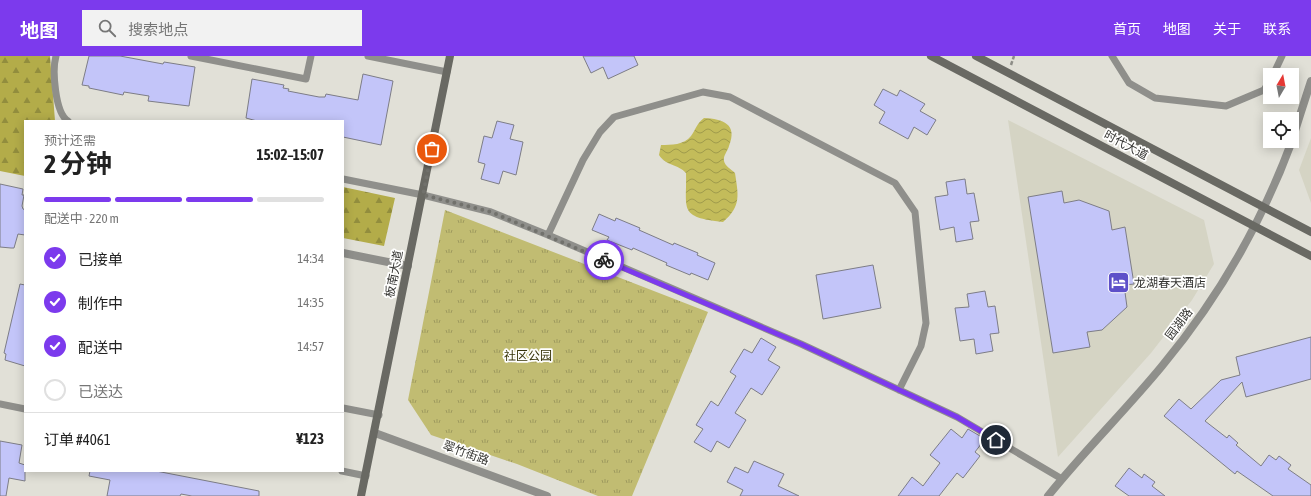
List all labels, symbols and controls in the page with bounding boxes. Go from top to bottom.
search box [82,10,362,46]
icon: search [96,17,118,39]
text: 地图 [20,19,58,41]
text: 搜索地点 [128,21,188,38]
text: 首页 [1113,21,1141,37]
text: 地图 [1163,21,1191,37]
text: 关于 [1213,21,1241,37]
text: 联系 [1263,21,1291,37]
north arrow [1263,68,1299,104]
map controls [1263,68,1299,148]
button: locate [1263,112,1299,148]
street label: 时代大道 [1102,128,1150,162]
pin [415,132,449,166]
text: 预计还需 [44,133,96,148]
icon: bag [421,138,443,160]
text: 15:02–15:07 [256,146,324,163]
text: 2 分钟 [44,149,112,179]
text: 配送中 · 220 m [44,211,119,226]
courier [584,240,624,280]
icon: check [44,247,66,269]
street label: 板南大道 [383,249,405,299]
icon: bike [593,249,615,271]
text: 已接单 [78,251,123,268]
text: 14:34 [297,251,324,266]
hotel icon: 龙湖春天酒店 [1106,270,1132,296]
place label: 龙湖春天酒店 [1134,276,1206,290]
icon: check [44,291,66,313]
text: 制作中 [78,295,123,312]
text: 14:35 [297,295,324,310]
street label: 园湖路 [1163,305,1195,343]
icon: check [44,335,66,357]
text: 配送中 [78,339,123,356]
text: 14:57 [297,339,324,354]
park label: 社区公园 [504,349,552,363]
text: 已送达 [78,383,123,400]
pin [979,423,1013,457]
icon: home [985,429,1007,451]
text: ¥123 [296,430,324,447]
text: 订单 #4061 [44,431,111,448]
street label: 翠竹街路 [441,438,491,468]

